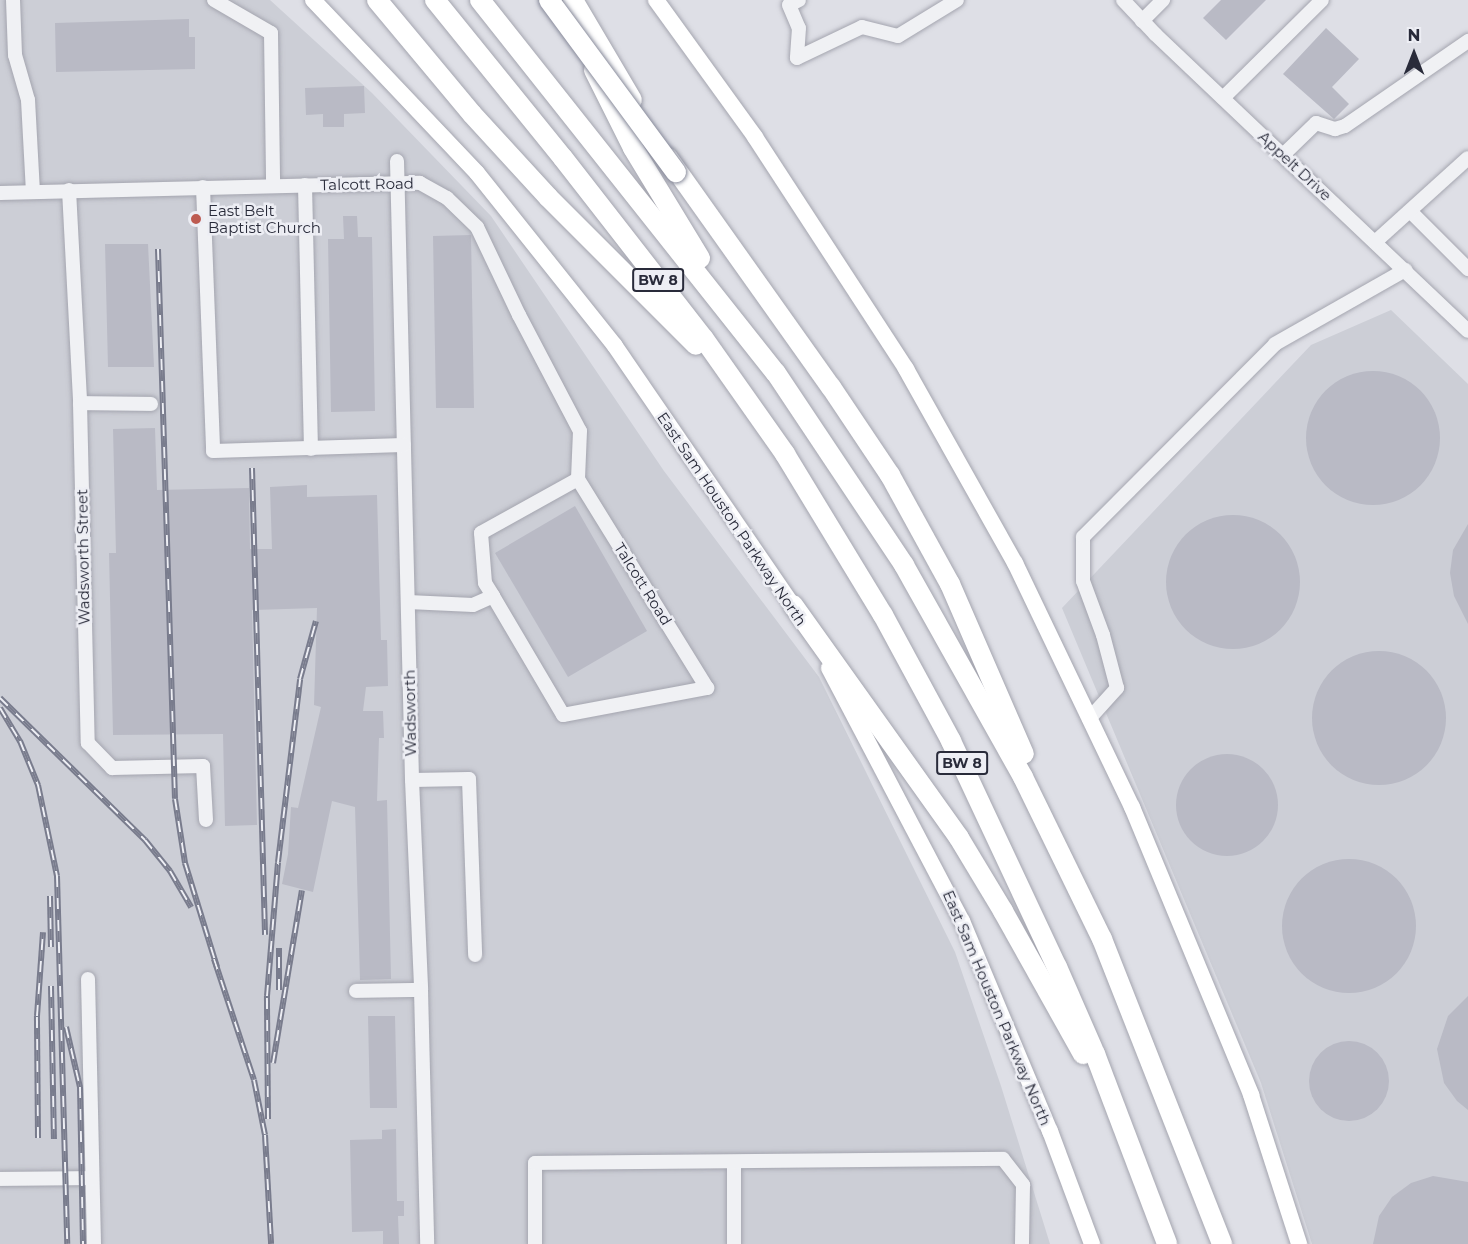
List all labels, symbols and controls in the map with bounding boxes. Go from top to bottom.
north arrow [1384,24,1444,84]
text: N [1408,26,1420,45]
street label: Appelt Drive [1255,128,1335,204]
street label: Talcott Road [320,174,414,194]
place label: East Belt Baptist Church [208,201,321,236]
marker: East Belt Baptist Church [189,212,203,226]
road number: BW 8 [631,269,685,291]
street label: East Sam Houston Parkway North [654,409,810,629]
street label: Wadsworth Street [73,489,93,625]
street label: Talcott Road [610,539,676,629]
street label: Wadsworth [400,669,420,757]
road number: BW 8 [935,752,989,774]
street label: East Sam Houston Parkway North [939,888,1055,1128]

